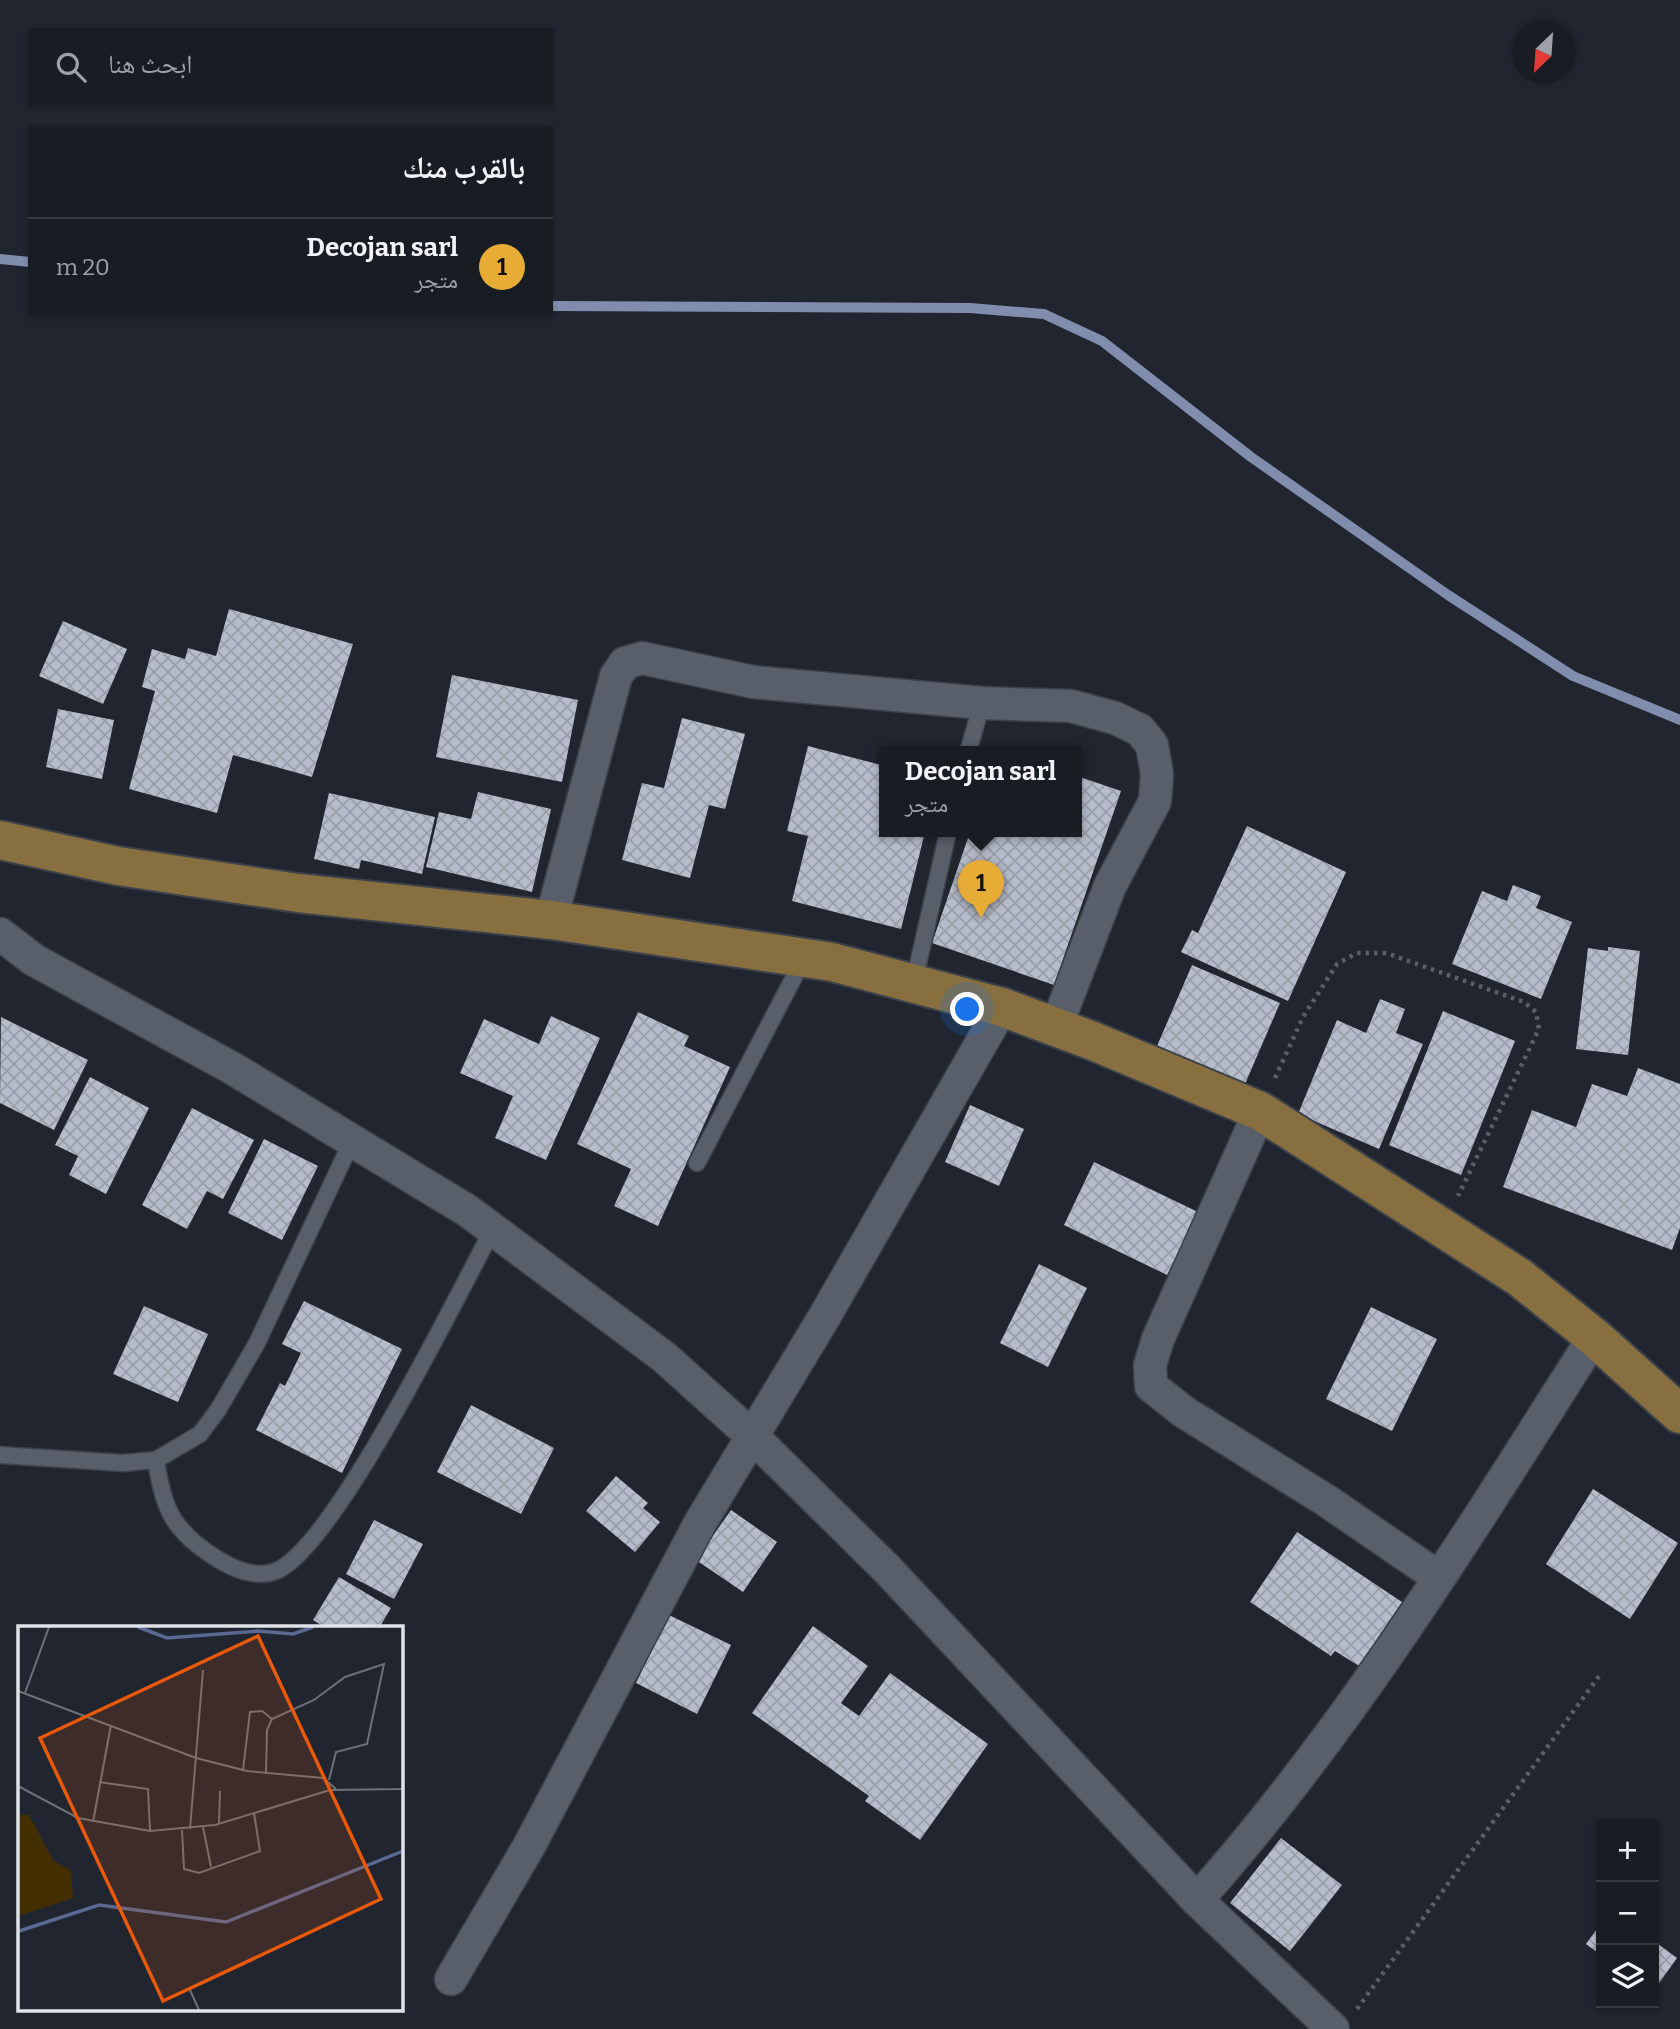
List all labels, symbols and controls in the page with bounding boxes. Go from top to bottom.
north arrow [1512,21,1575,84]
search box [28,28,553,105]
icon: search [52,48,90,86]
text: ابحث هنا [108,49,192,80]
text: بالقرب منك [403,150,525,186]
text: Decojan sarl [307,232,458,263]
text: 20 m [56,253,110,281]
text: 1 [497,253,507,281]
text: متجر [415,266,458,294]
popup [879,746,1082,837]
text: Decojan sarl [905,756,1056,787]
text: متجر [905,790,948,818]
pin: 1 [958,860,1004,918]
your location [950,992,984,1026]
inset map [18,1626,402,2011]
map controls [1596,1819,1659,2008]
button: + [1596,1819,1659,1882]
button: − [1596,1882,1659,1945]
button: layers [1596,1945,1659,2008]

